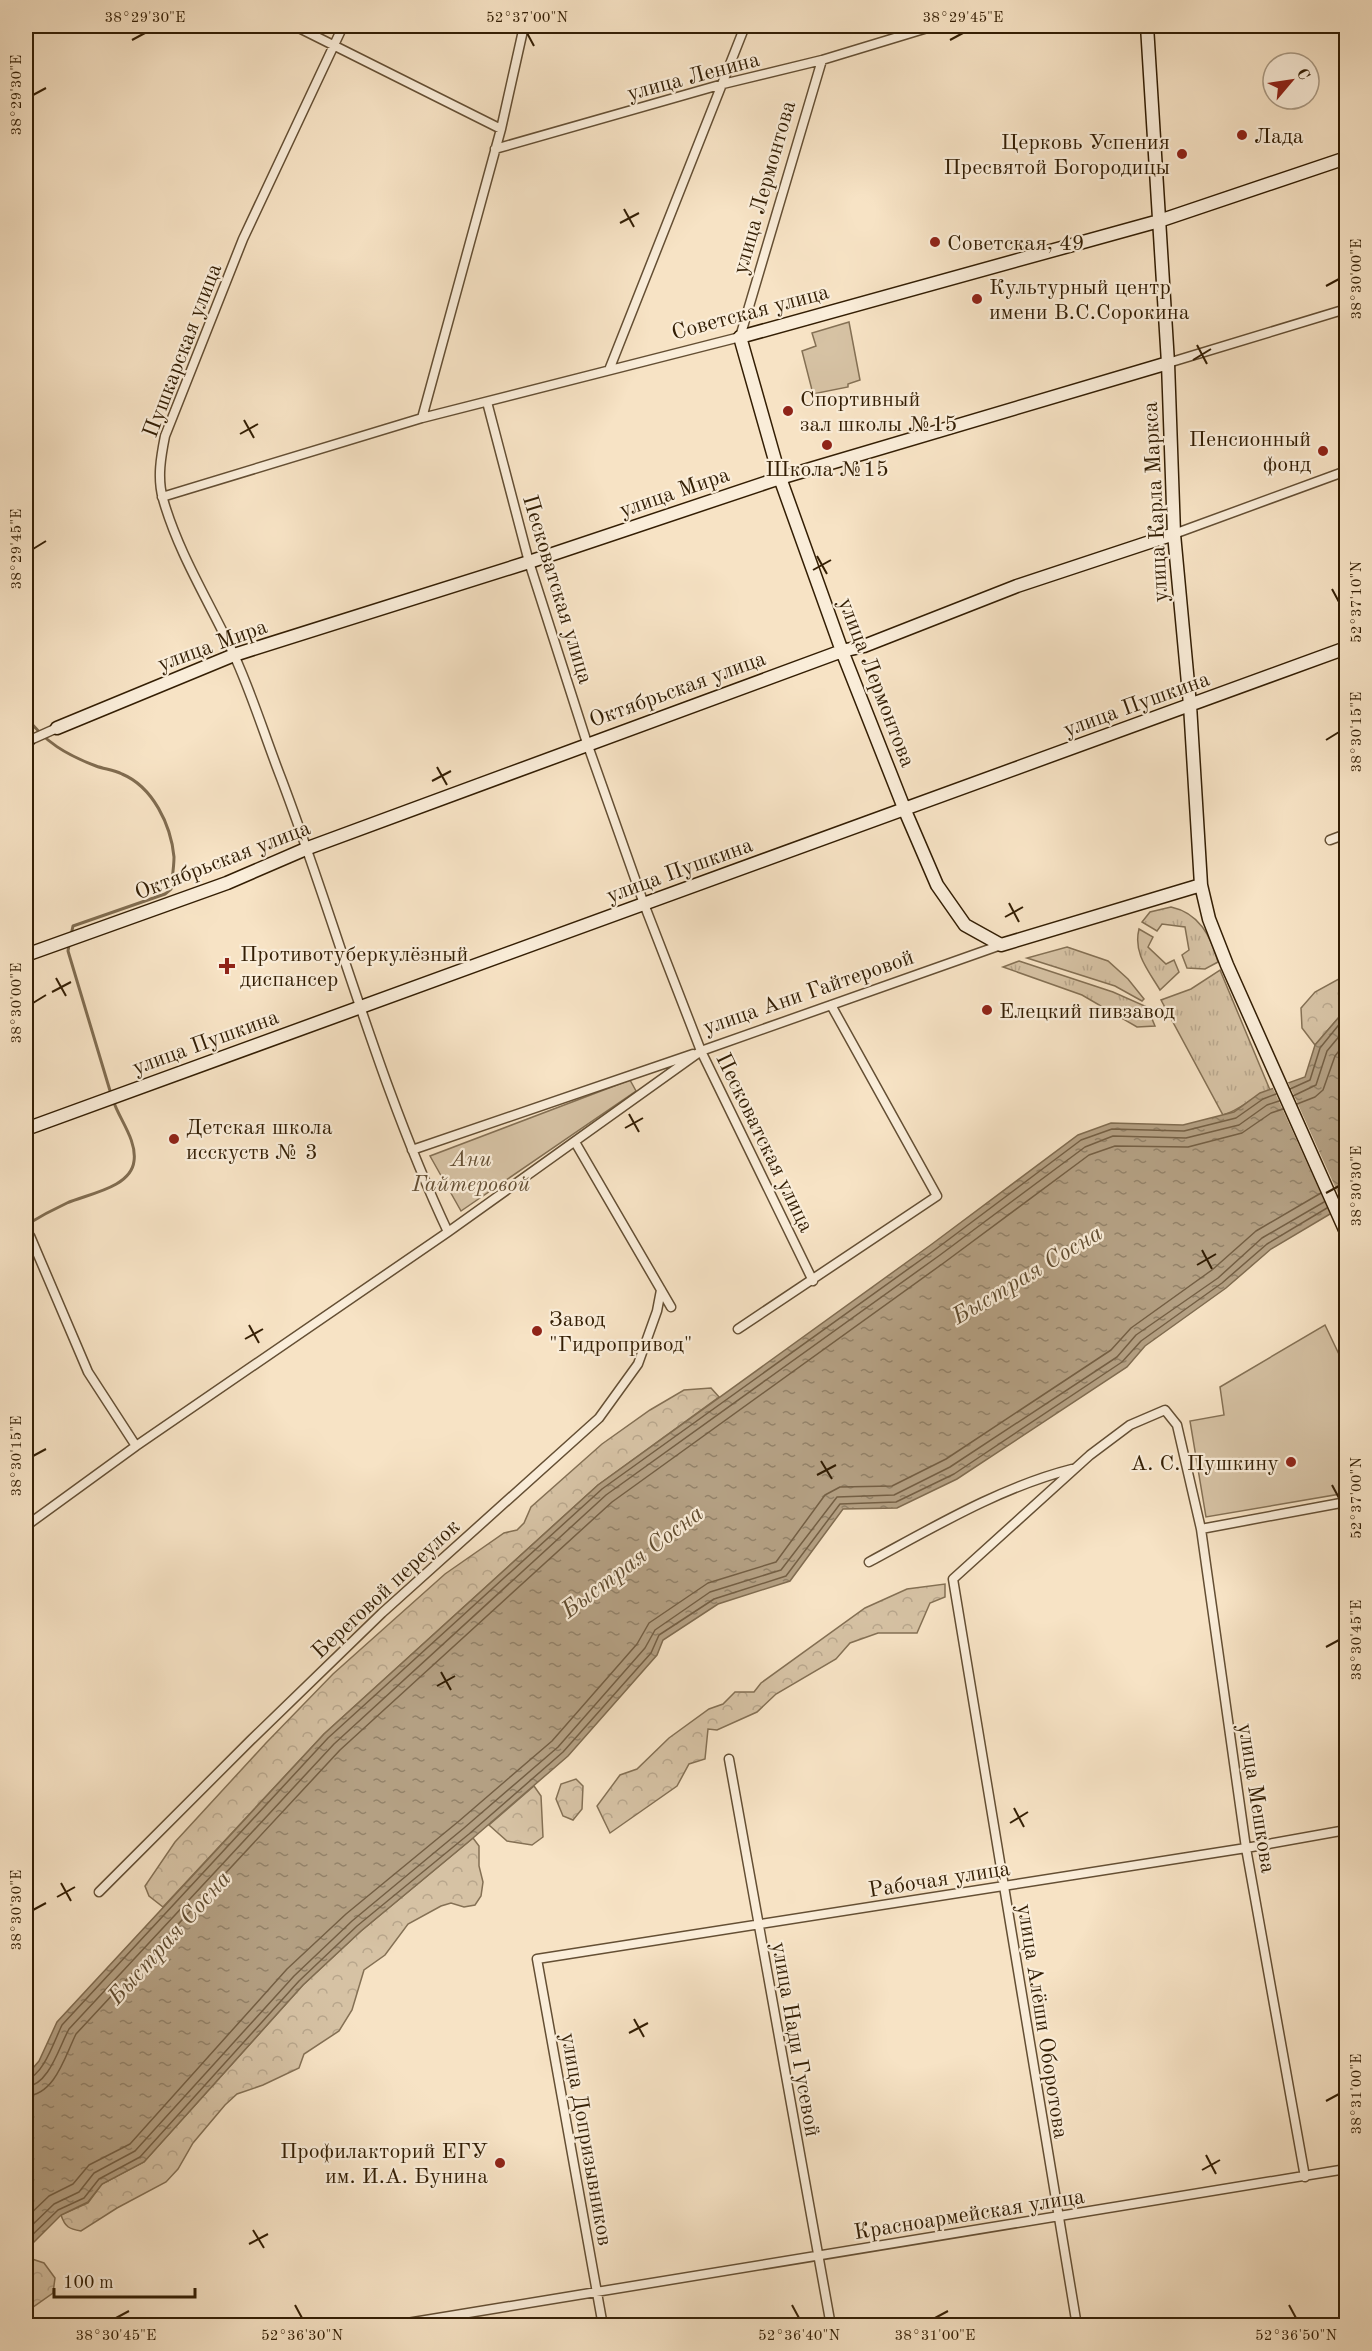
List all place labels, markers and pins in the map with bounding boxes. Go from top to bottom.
place label: Лада [1254,126,1304,148]
marker: Лада [1235,128,1249,142]
place label: Церковь Успения Пресвятой Богородицы [944,132,1170,179]
marker: Церковь Успения Пресвятой Богородицы [1175,147,1189,161]
place label: Советская, 49 [947,233,1085,255]
marker: Советская, 49 [928,235,942,249]
place label: Культурный центр имени В.С.Сорокина [989,277,1190,324]
marker: Культурный центр имени В.С.Сорокина [970,292,984,306]
place label: Спортивный зал школы №15 [800,389,957,436]
marker: Спортивный зал школы №15 [781,404,795,418]
place label: Пенсионный фонд [1189,429,1311,476]
marker: Школа №15 [820,438,834,452]
marker: Пенсионный фонд [1316,444,1330,458]
place label: Школа №15 [765,459,889,481]
place label: Противотуберкулёзный диспансер [240,944,468,991]
marker: Противотуберкулёзный диспансер [218,957,236,975]
place label: Елецкий пивзавод [999,1001,1175,1023]
marker: Елецкий пивзавод [980,1003,994,1017]
place label: Детская школа исскуств № 3 [186,1117,333,1164]
marker: Детская школа исскуств № 3 [167,1132,181,1146]
place label: Завод "Гидропривод" [549,1309,693,1356]
marker: Завод "Гидропривод" [530,1324,544,1338]
place label: А. С. Пушкину [1130,1453,1279,1475]
marker: А. С. Пушкину [1284,1455,1298,1469]
place label: Профилакторий ЕГУ им. И.А. Бунина [280,2141,488,2188]
marker: Профилакторий ЕГУ им. И.А. Бунина [493,2156,507,2170]

